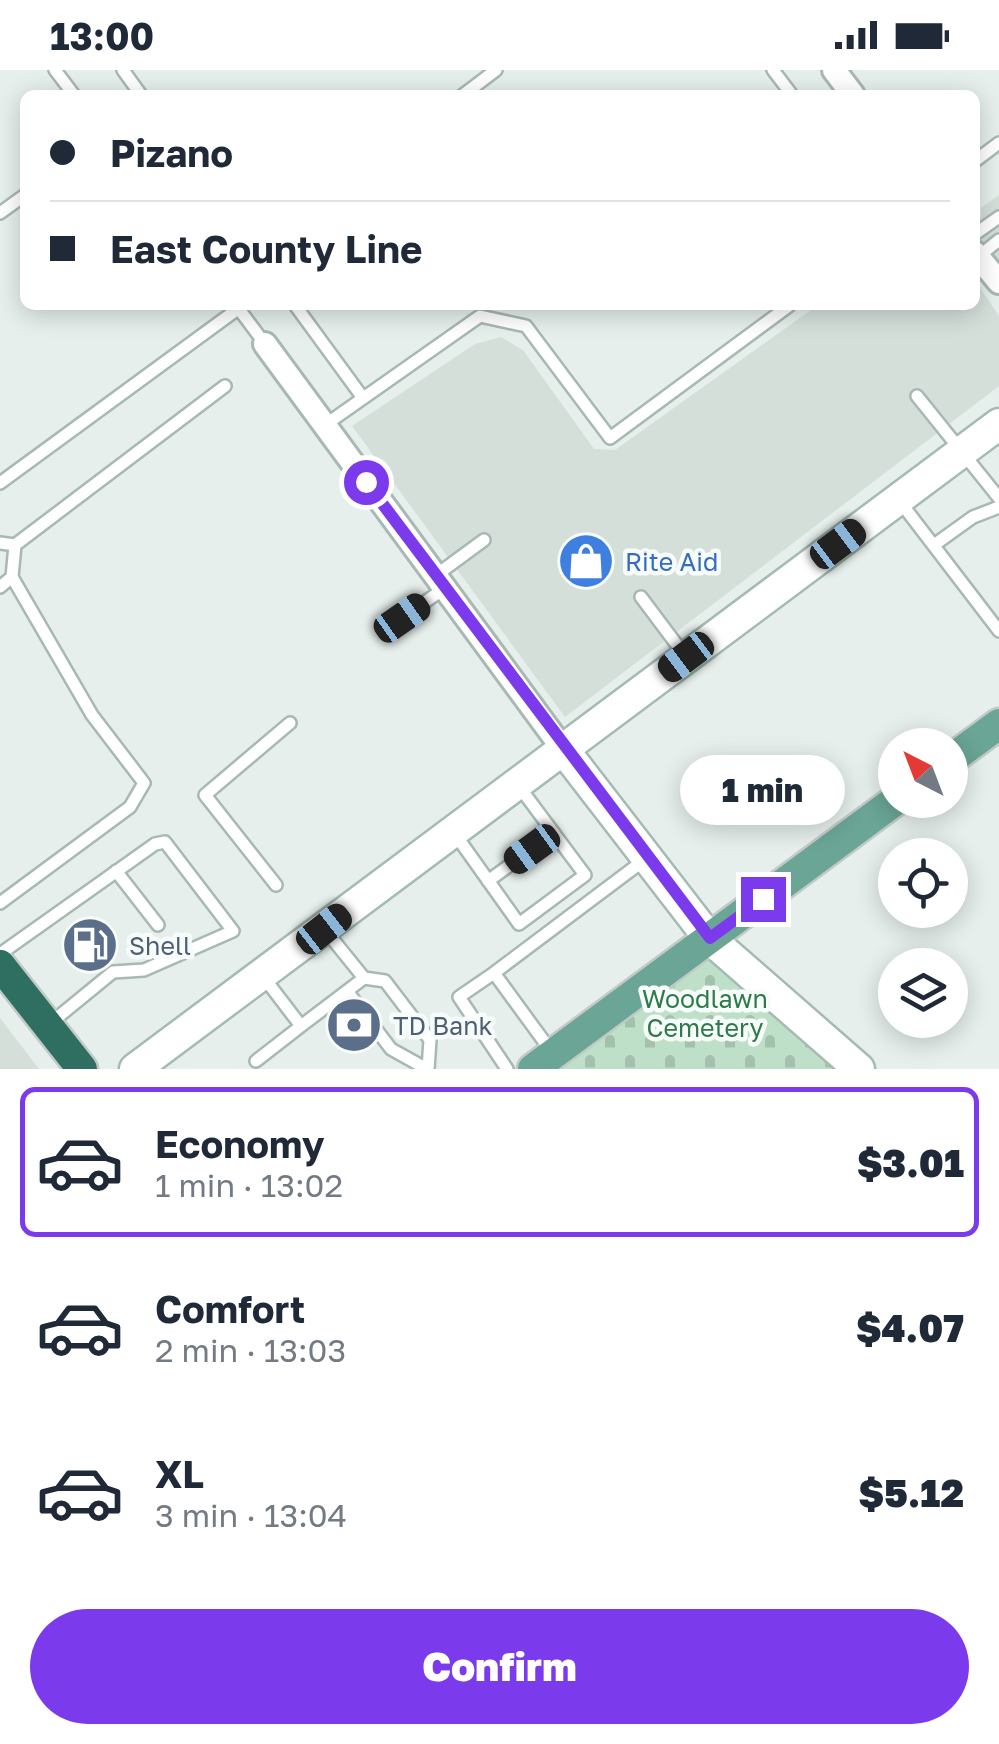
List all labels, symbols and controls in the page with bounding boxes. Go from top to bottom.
text: 13:00 [50,13,154,58]
text: Pizano [110,130,233,175]
text: East County Line [110,226,422,271]
route start [344,460,389,505]
car [805,514,871,574]
shop icon: Rite Aid [556,531,616,591]
place label: Rite Aid [625,546,718,577]
car [369,589,435,647]
car [653,627,719,687]
north arrow [878,728,968,818]
map controls [878,728,968,1038]
callout: 1 min [680,754,846,824]
text: 1 min [722,771,803,809]
car [499,819,565,879]
button: locate [878,838,968,928]
route end [741,877,786,922]
car [291,899,357,959]
fuel station icon: Shell [60,915,120,975]
place label: Shell [129,930,191,961]
button: layers [878,948,968,1038]
park label: Woodlawn Cemetery [642,983,768,1043]
bank icon: TD Bank [324,995,384,1055]
place label: TD Bank [393,1010,493,1041]
icon: car [35,1117,125,1207]
text: Economy [155,1121,324,1166]
text: $3.01 [857,1140,964,1185]
text: 1 min · 13:02 [155,1166,343,1204]
icon: car [35,1282,125,1372]
text: Comfort [155,1286,305,1331]
text: $4.07 [856,1305,964,1350]
text: 2 min · 13:03 [155,1331,346,1369]
icon: car [35,1447,125,1537]
text: XL [155,1451,204,1496]
text: $5.12 [858,1470,964,1515]
text: 3 min · 13:04 [155,1496,347,1534]
button: Confirm [30,1609,969,1724]

